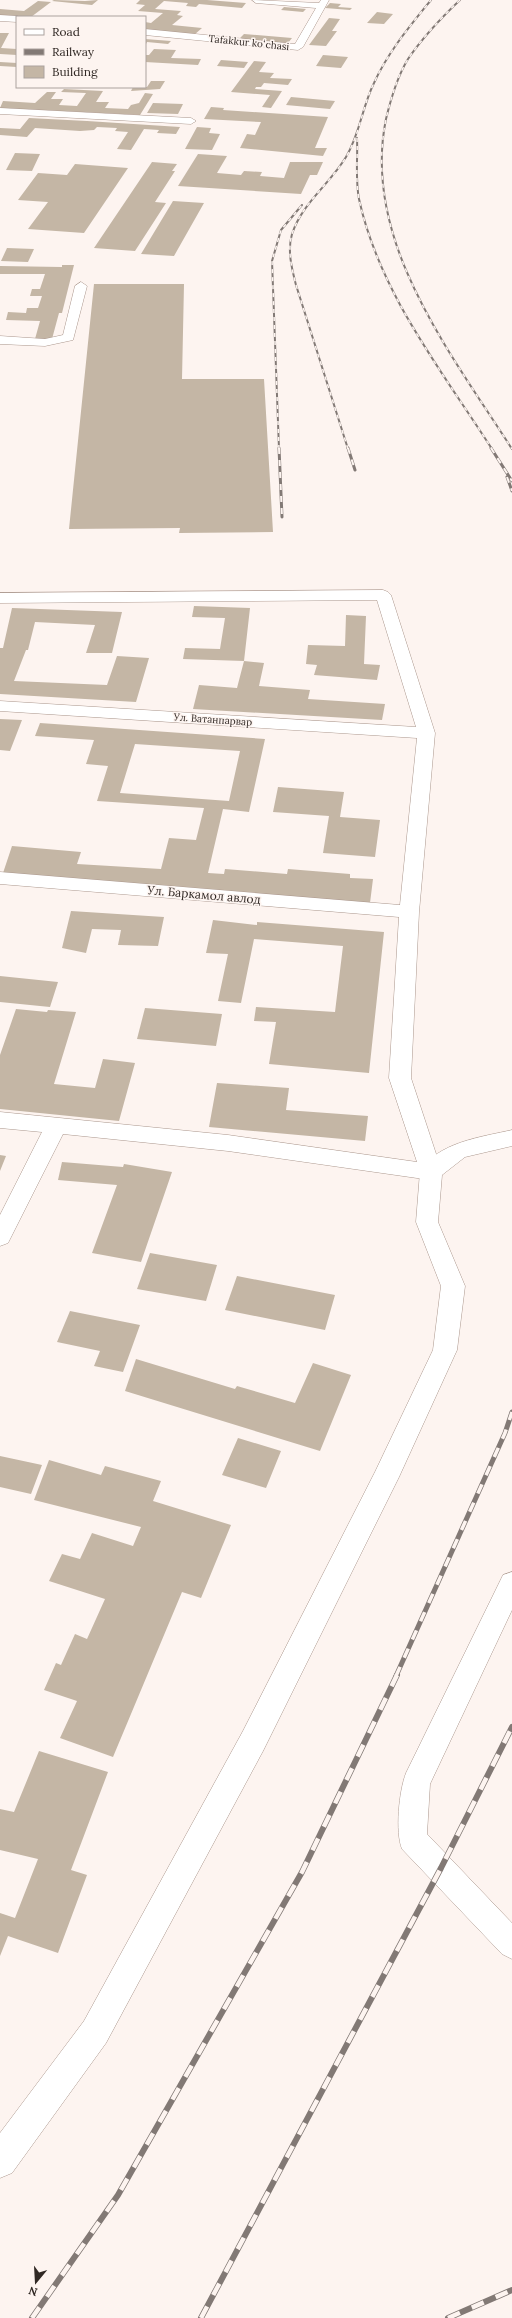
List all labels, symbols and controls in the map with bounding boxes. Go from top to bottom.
legend [16,16,146,88]
text: Road [52,24,80,39]
street label: Tafakkur koʻchasi [208,32,290,53]
text: Railway [52,44,95,59]
text: Building [52,64,98,79]
street label: Ул. Ватанпарвар [172,710,253,729]
street label: Ул. Баркамол авлод [146,882,261,907]
north arrow [16,2262,56,2302]
text: N [26,2283,39,2299]

